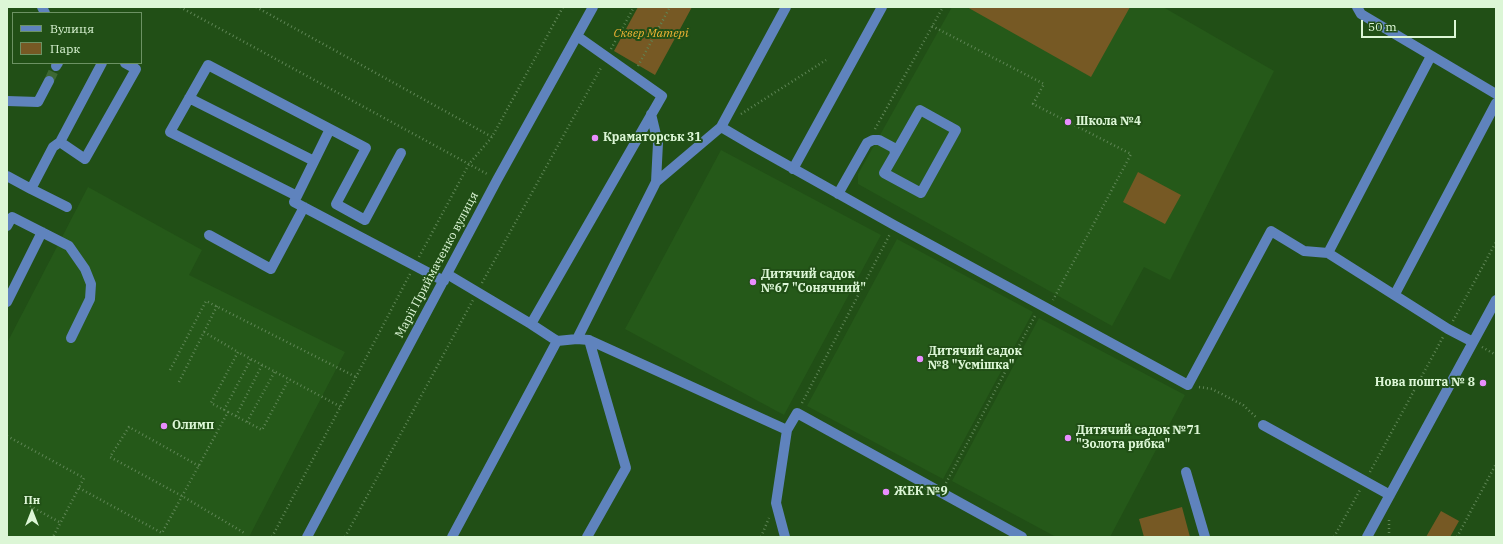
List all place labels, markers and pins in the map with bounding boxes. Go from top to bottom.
place label: Школа №4 [1076,115,1141,129]
marker: Школа №4 [1063,117,1073,127]
place label: Краматорськ 31 [603,131,702,145]
marker: Краматорськ 31 [590,133,600,143]
place label: Дитячий садок №67 "Сонячний" [761,268,866,296]
marker: Дитячий садок №67 "Сонячний" [748,277,758,287]
place label: Дитячий садок №8 "Усмішка" [928,345,1022,373]
marker: Дитячий садок №8 "Усмішка" [915,354,925,364]
place label: Нова пошта № 8 [1375,376,1475,390]
marker: Нова пошта № 8 [1478,378,1488,388]
place label: Олимп [172,419,214,433]
marker: Олимп [159,421,169,431]
place label: Дитячий садок №71 "Золота рибка" [1076,424,1201,452]
marker: Дитячий садок №71 "Золота рибка" [1063,433,1073,443]
place label: ЖЕК №9 [894,485,948,499]
marker: ЖЕК №9 [881,487,891,497]

